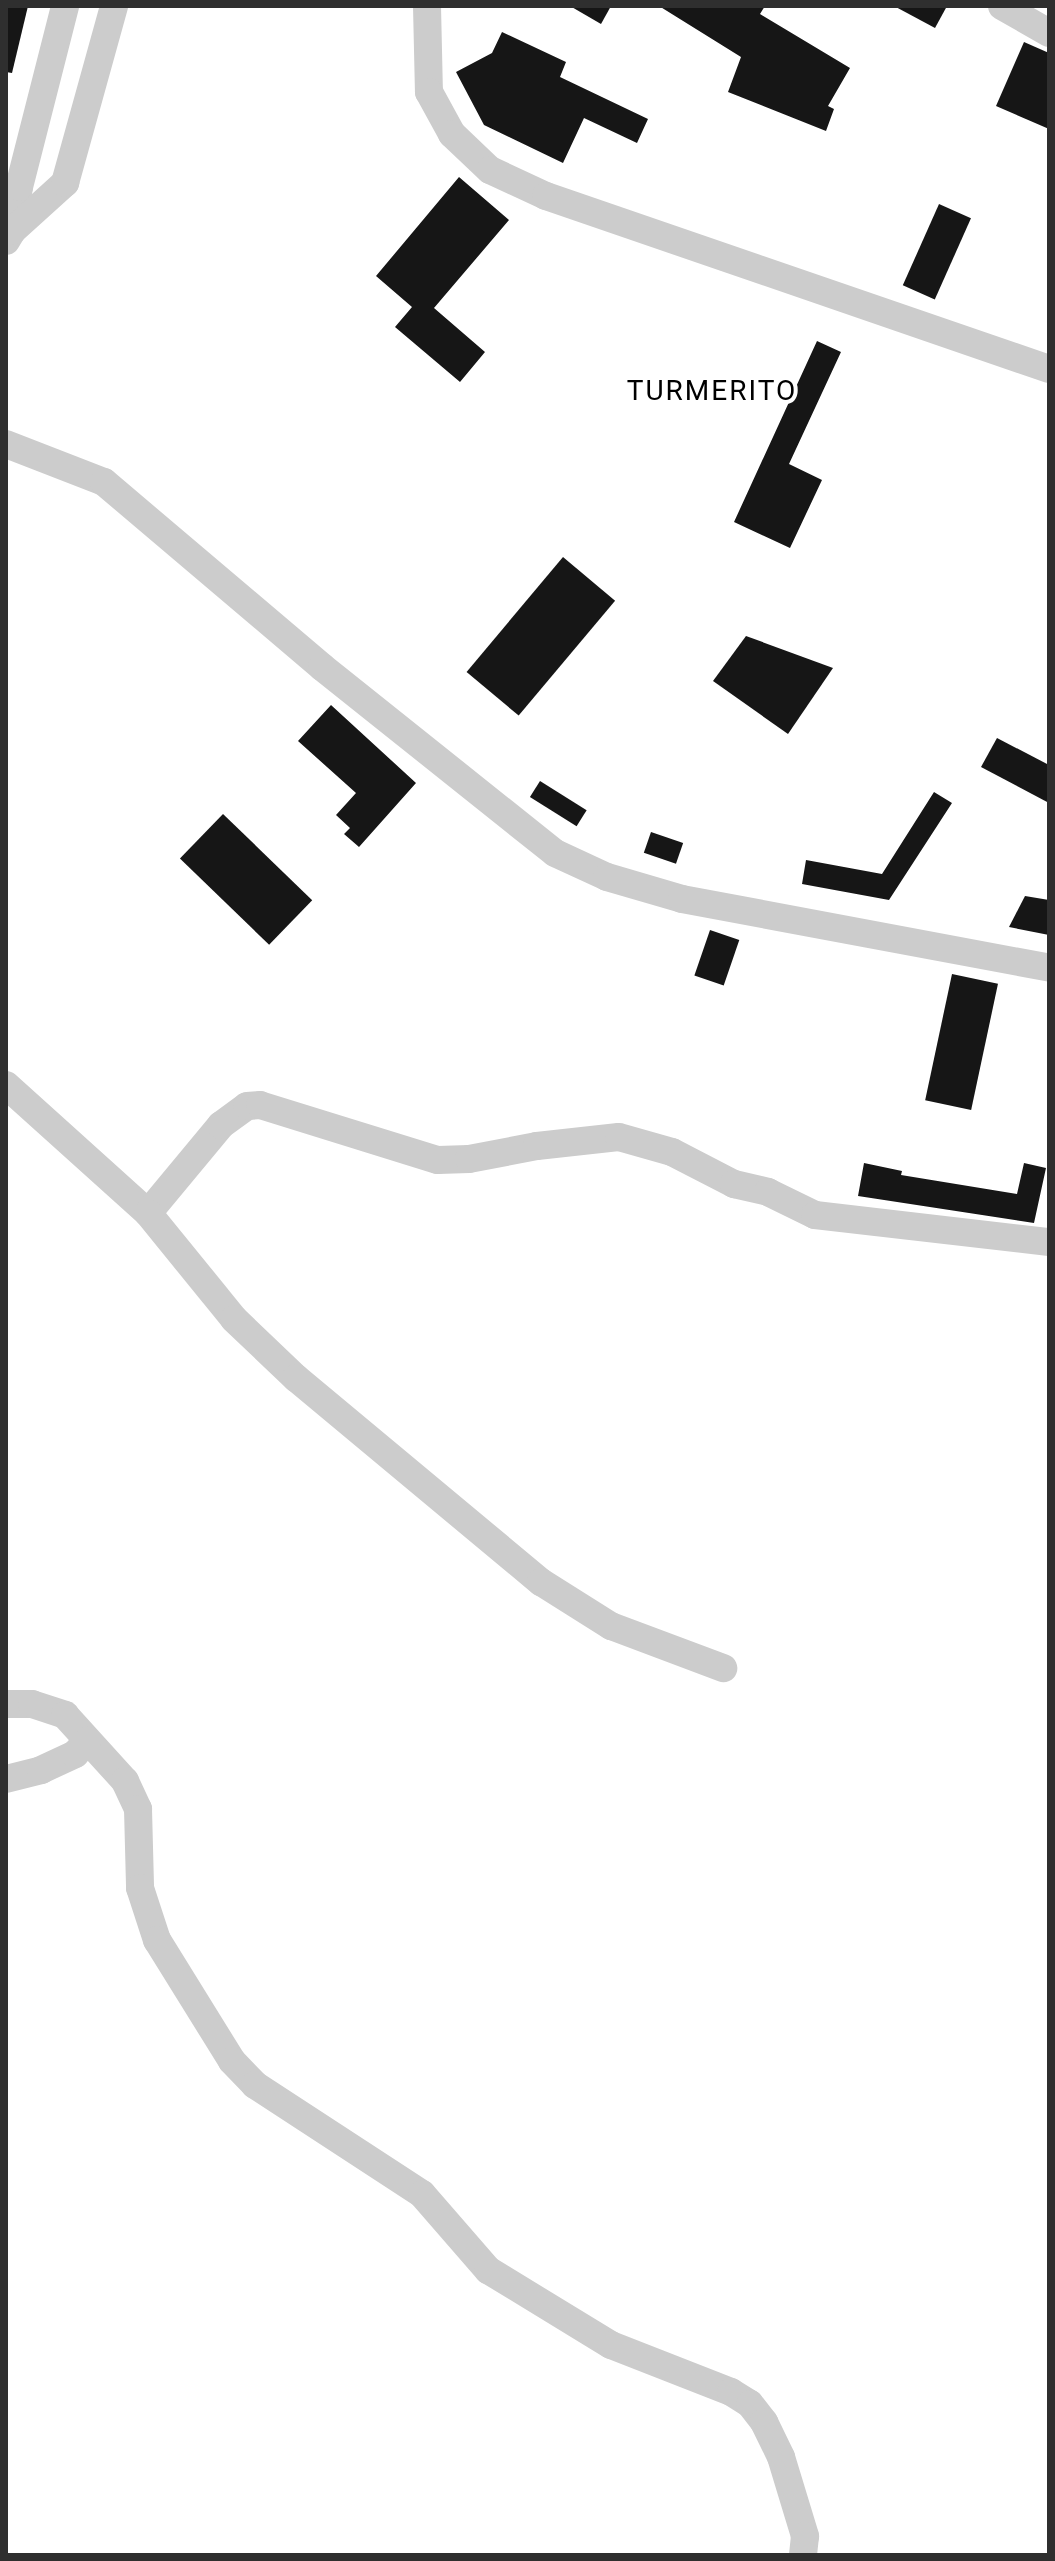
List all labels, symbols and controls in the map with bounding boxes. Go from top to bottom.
district label: TURMERITO [627,374,797,408]

